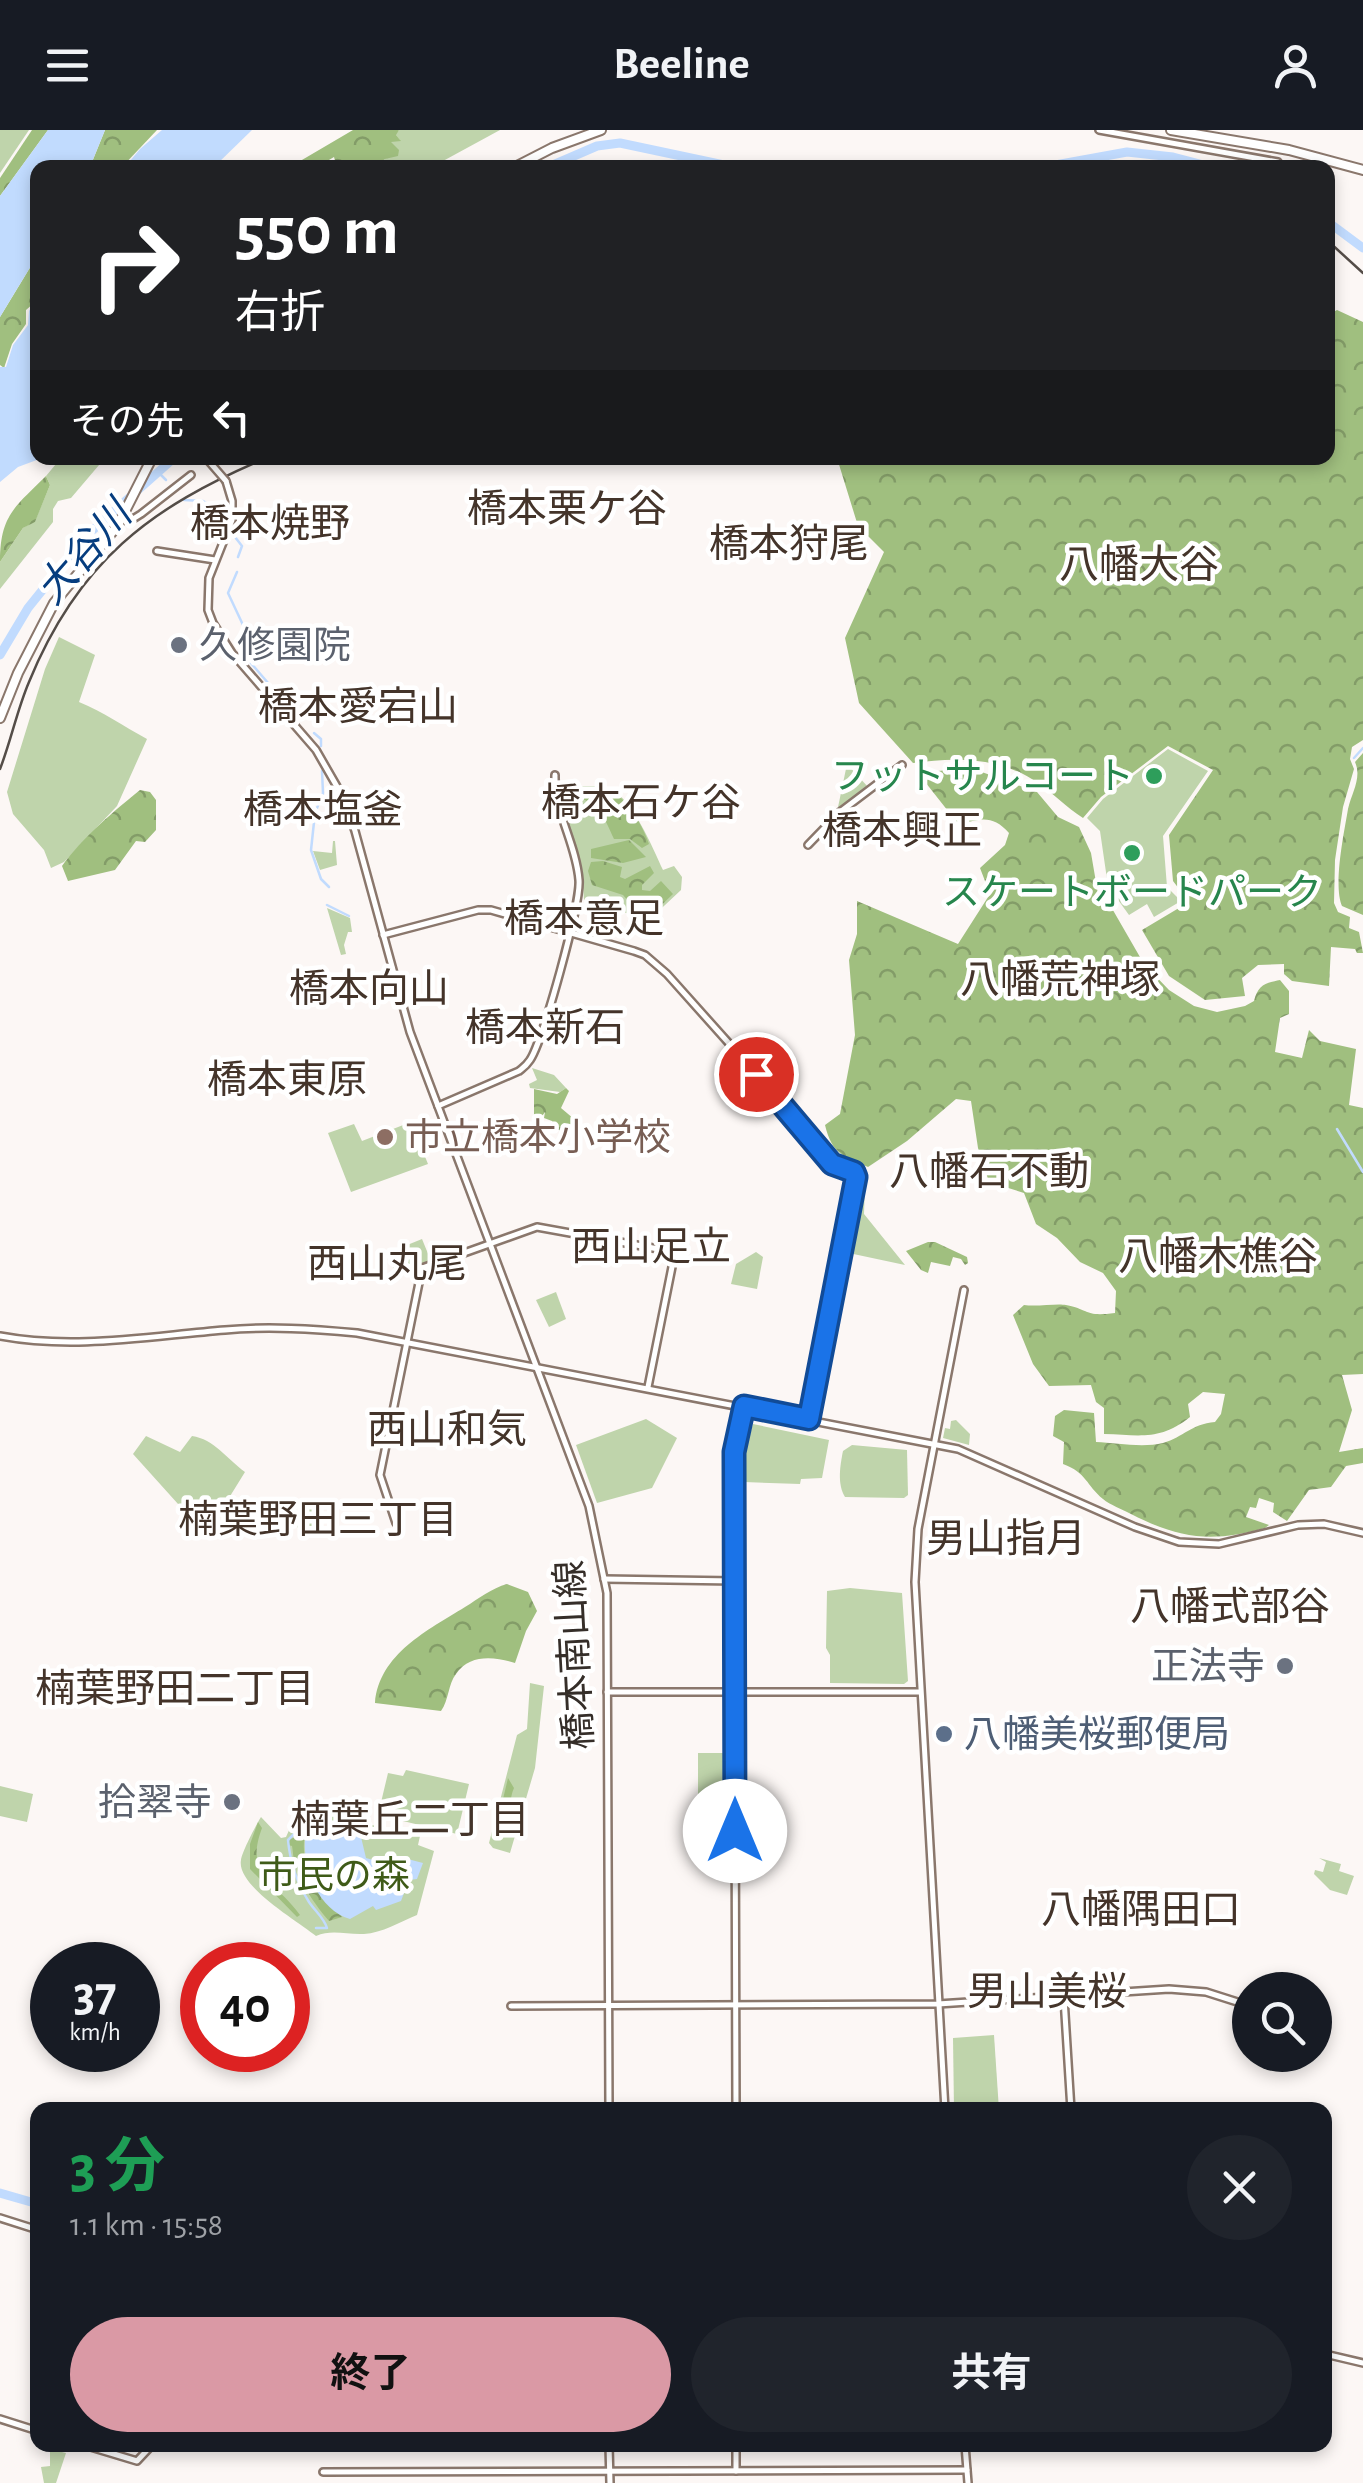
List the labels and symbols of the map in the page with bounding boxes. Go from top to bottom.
district label: 橋本栗ケ谷 [467,488,667,530]
water label: 大谷川 [29,491,142,612]
district label: 橋本焼野 [190,503,350,545]
district label: 橋本狩尾 [709,523,869,565]
district label: 八幡大谷 [1059,544,1219,586]
place label: 久修園院 [199,626,351,666]
marker: 久修園院 [168,634,190,656]
district label: 橋本愛宕山 [258,686,458,728]
place label: フットサルコート [831,759,1134,797]
marker: フットサルコート [1143,765,1165,787]
district label: 橋本石ケ谷 [541,782,741,824]
district label: 橋本塩釜 [243,789,403,831]
district label: 橋本興正 [822,810,982,852]
marker: スケートボードパーク [1121,842,1143,864]
place label: スケートボードパーク [942,873,1322,913]
district label: 橋本意足 [504,898,664,940]
district label: 八幡荒神塚 [960,959,1160,1001]
district label: 橋本向山 [289,968,449,1010]
district label: 橋本新石 [465,1007,625,1049]
pin [714,1032,799,1117]
district label: 橋本東原 [207,1059,367,1101]
place label: 市立橋本小学校 [405,1117,671,1158]
marker: 市立橋本小学校 [374,1126,396,1148]
district label: 八幡石不動 [889,1151,1089,1193]
district label: 西山足立 [571,1226,731,1268]
district label: 八幡木樵谷 [1118,1236,1318,1278]
district label: 西山丸尾 [307,1243,467,1285]
district label: 西山和気 [367,1409,527,1451]
district label: 楠葉野田三丁目 [178,1499,458,1541]
district label: 男山指月 [926,1518,1086,1560]
street label: 橋本南山線 [550,1559,600,1751]
district label: 八幡式部谷 [1130,1586,1330,1628]
place label: 正法寺 [1151,1647,1265,1687]
marker: 正法寺 [1274,1655,1296,1677]
district label: 楠葉野田二丁目 [35,1668,315,1710]
place label: 八幡美桜郵便局 [964,1715,1230,1755]
marker: 八幡美桜郵便局 [933,1723,955,1745]
position arrow [683,1779,787,1883]
place label: 拾翠寺 [98,1783,212,1823]
marker: 拾翠寺 [221,1791,243,1813]
district label: 楠葉丘二丁目 [290,1799,530,1841]
park label: 市民の森 [258,1855,410,1896]
district label: 八幡隅田口 [1041,1889,1241,1931]
speed limit sign: 40 [180,1942,310,2072]
district label: 男山美桜 [967,1971,1127,2013]

